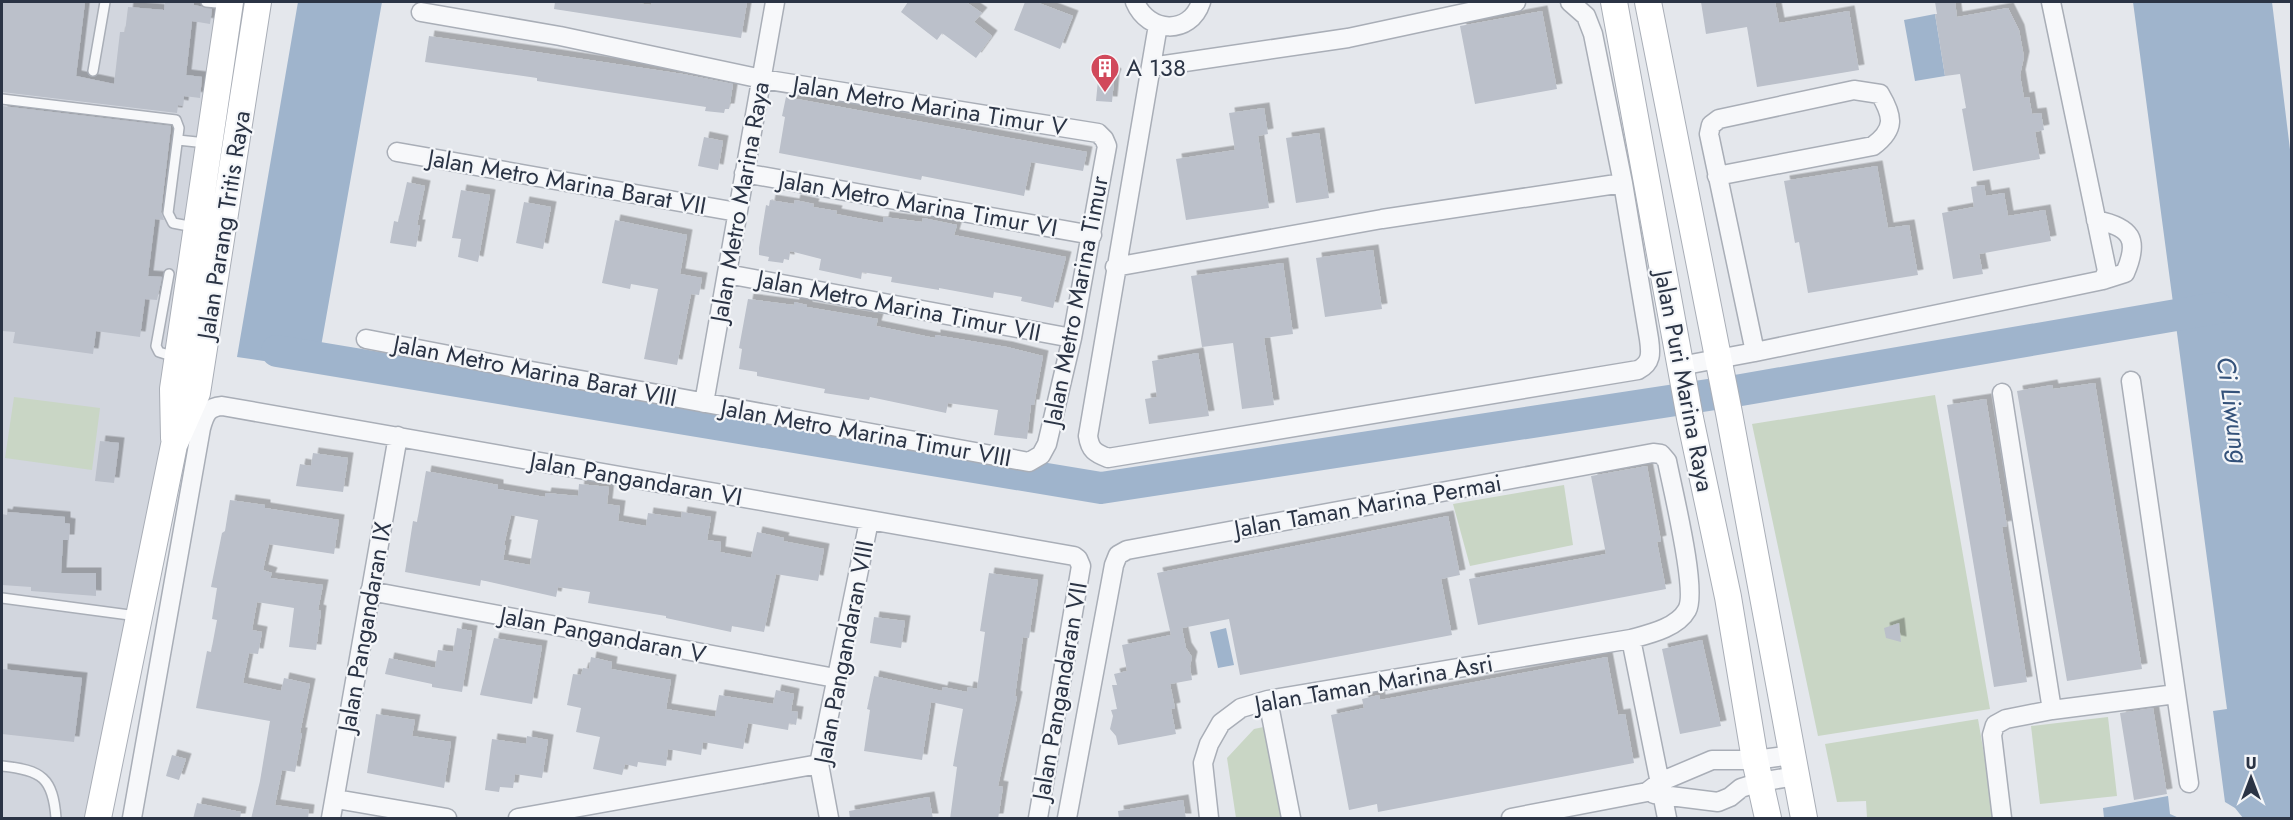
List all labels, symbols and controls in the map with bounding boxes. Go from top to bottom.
place label: A 138 [1126,50,1186,85]
building icon: A 138 [1089,52,1121,94]
street label: Jalan Metro Marina Timur V [788,66,1070,144]
street label: Jalan Metro Marina Raya [701,79,778,328]
street label: Jalan Parang Tritis Raya [188,108,259,345]
street label: Jalan Metro Marina Barat VII [422,139,709,223]
street label: Jalan Metro Marina Timur VI [773,161,1060,245]
street label: Jalan Metro Marina Timur [1034,172,1117,432]
street label: Jalan Metro Marina Timur VII [751,260,1044,350]
street label: Jalan Puri Marina Raya [1645,264,1723,495]
street label: Jalan Metro Marina Barat VIII [388,325,680,415]
water label: Ci Liwung [2207,354,2259,466]
street label: Jalan Metro Marina Timur VIII [715,389,1014,475]
street label: Jalan Pangandaran VI [524,442,745,514]
street label: Jalan Taman Marina Permai [1229,465,1504,547]
street label: Jalan Pangandaran IX [328,519,400,738]
street label: Jalan Pangandaran VIII [804,537,882,770]
street label: Jalan Pangandaran VII [1023,579,1096,806]
street label: Jalan Pangandaran V [494,597,709,672]
street label: Jalan Taman Marina Asri [1249,645,1496,722]
north arrow [2221,748,2281,808]
text: U [2245,752,2257,775]

